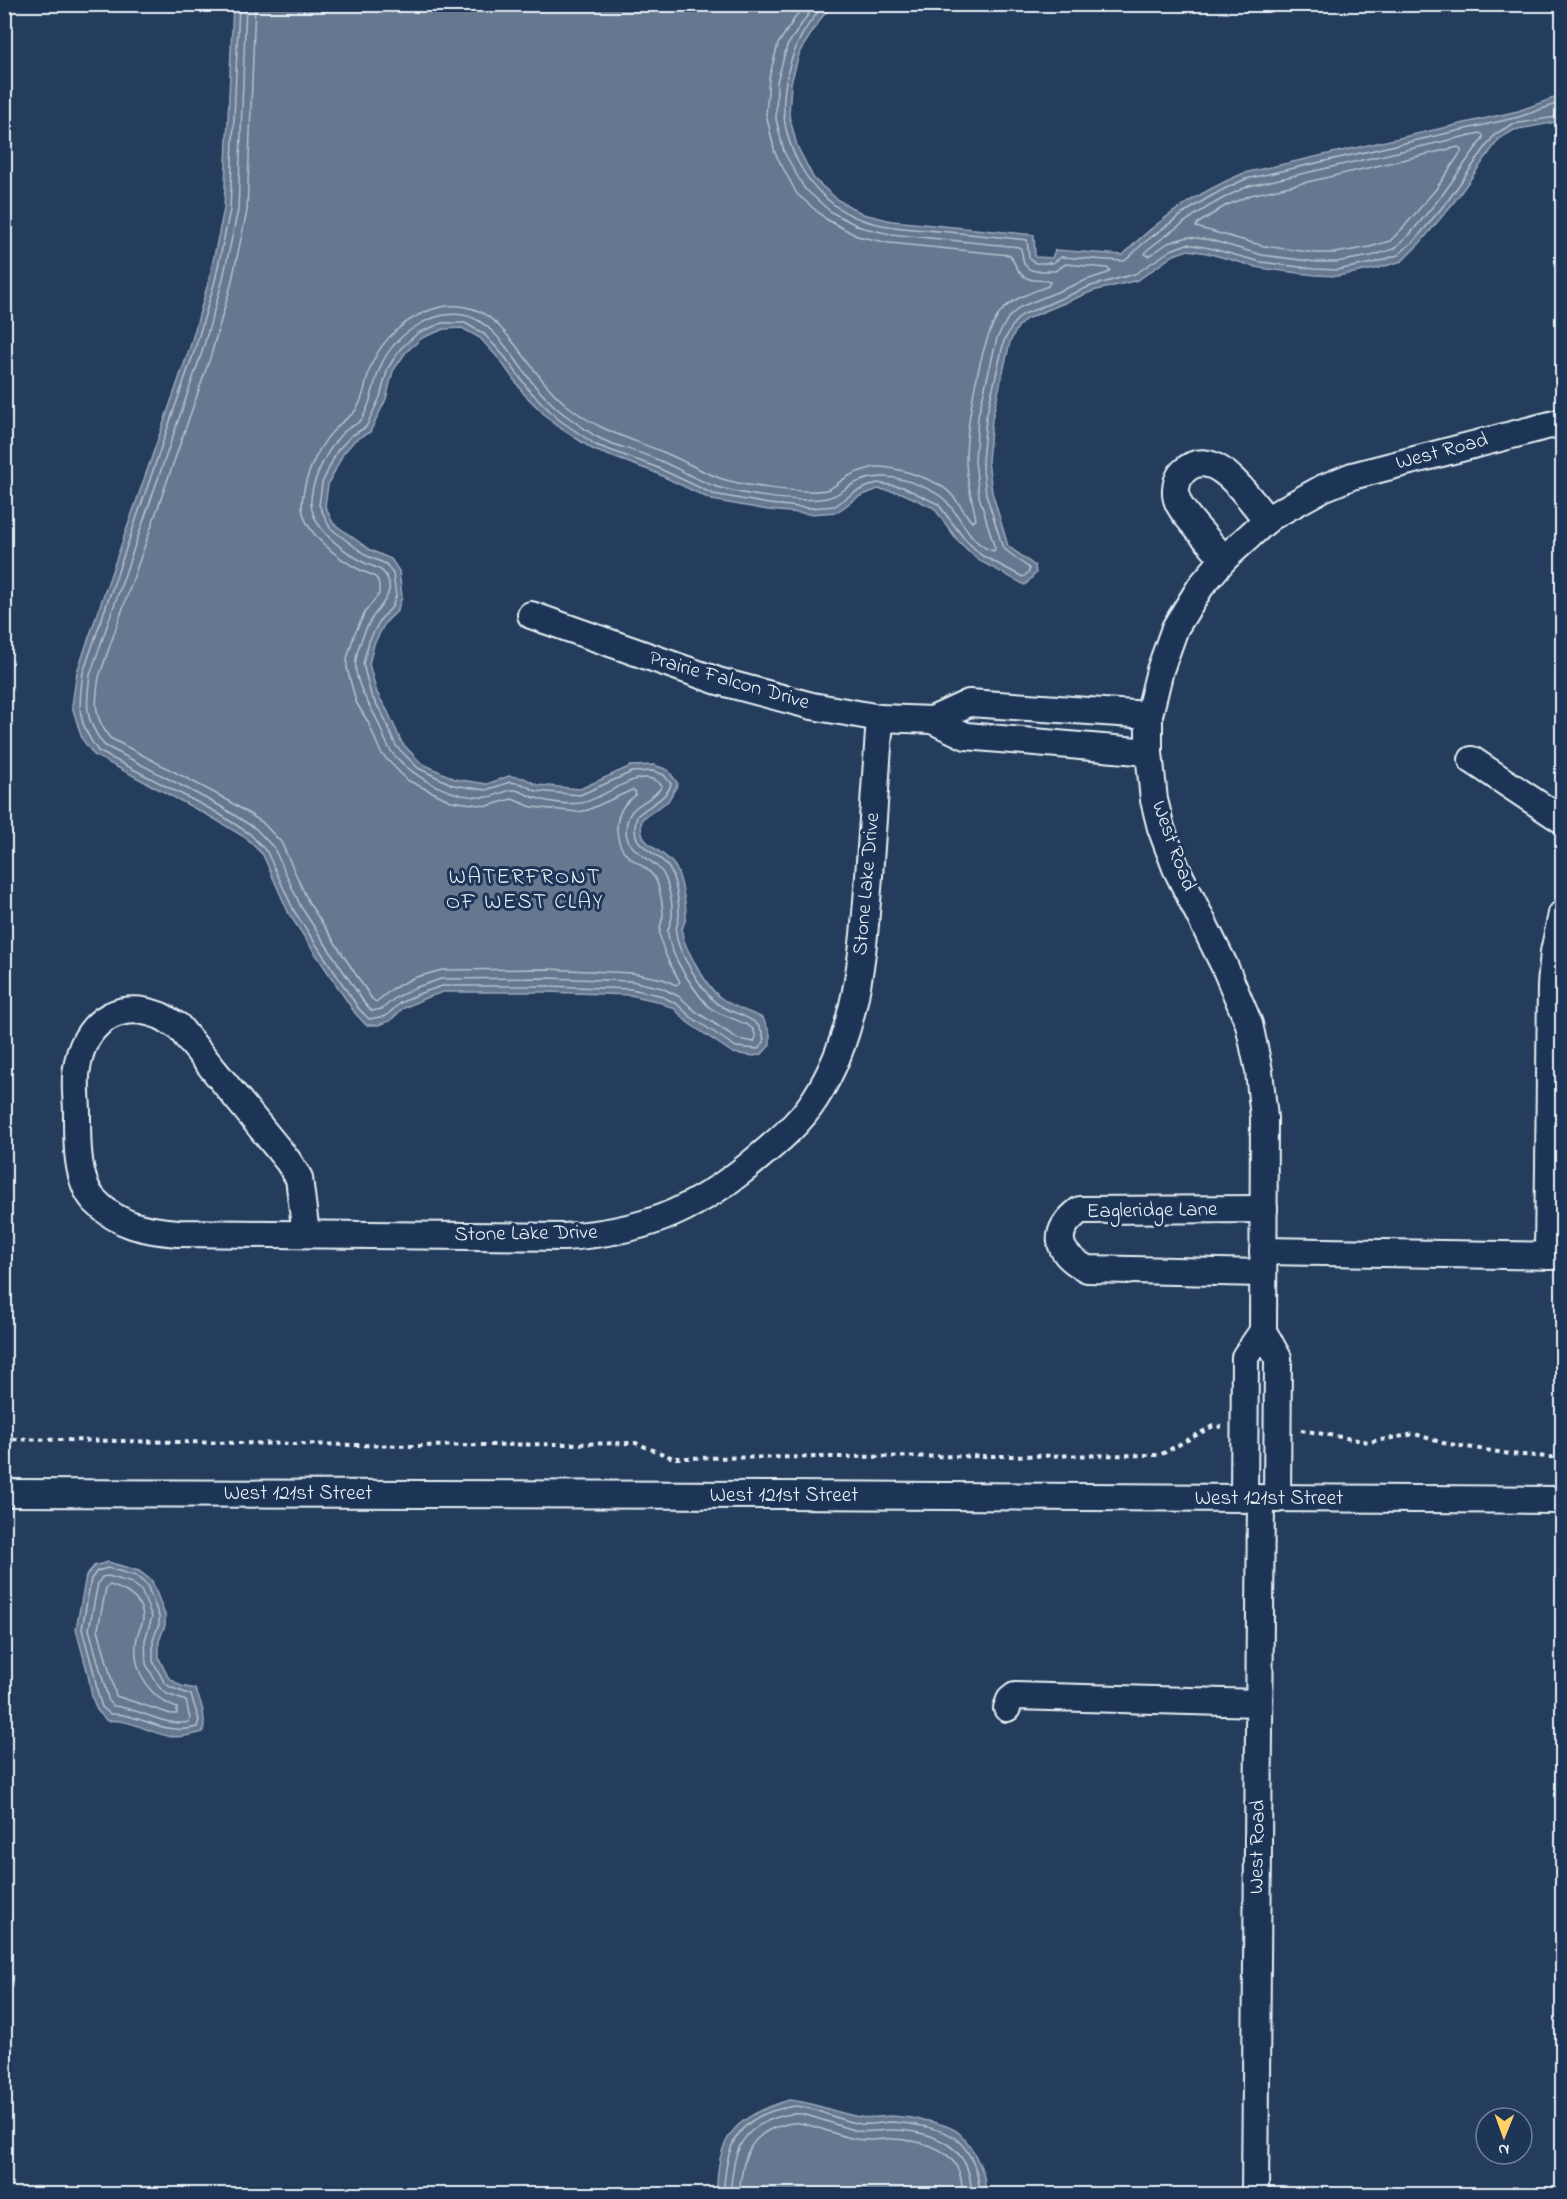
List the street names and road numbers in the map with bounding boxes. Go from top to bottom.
street label: West Road [1393,425,1492,479]
street label: Prairie Falcon Drive [645,644,813,718]
street label: West Road [1143,797,1203,896]
street label: Stone Lake Drive [846,811,888,957]
street label: Eagleridge Lane [1086,1195,1218,1229]
street label: Stone Lake Drive [454,1218,598,1250]
street label: West 121st Street [224,1479,372,1509]
street label: West 121st Street [710,1481,858,1511]
street label: West 121st Street [1195,1484,1343,1514]
street label: West Road [1242,1799,1274,1894]

